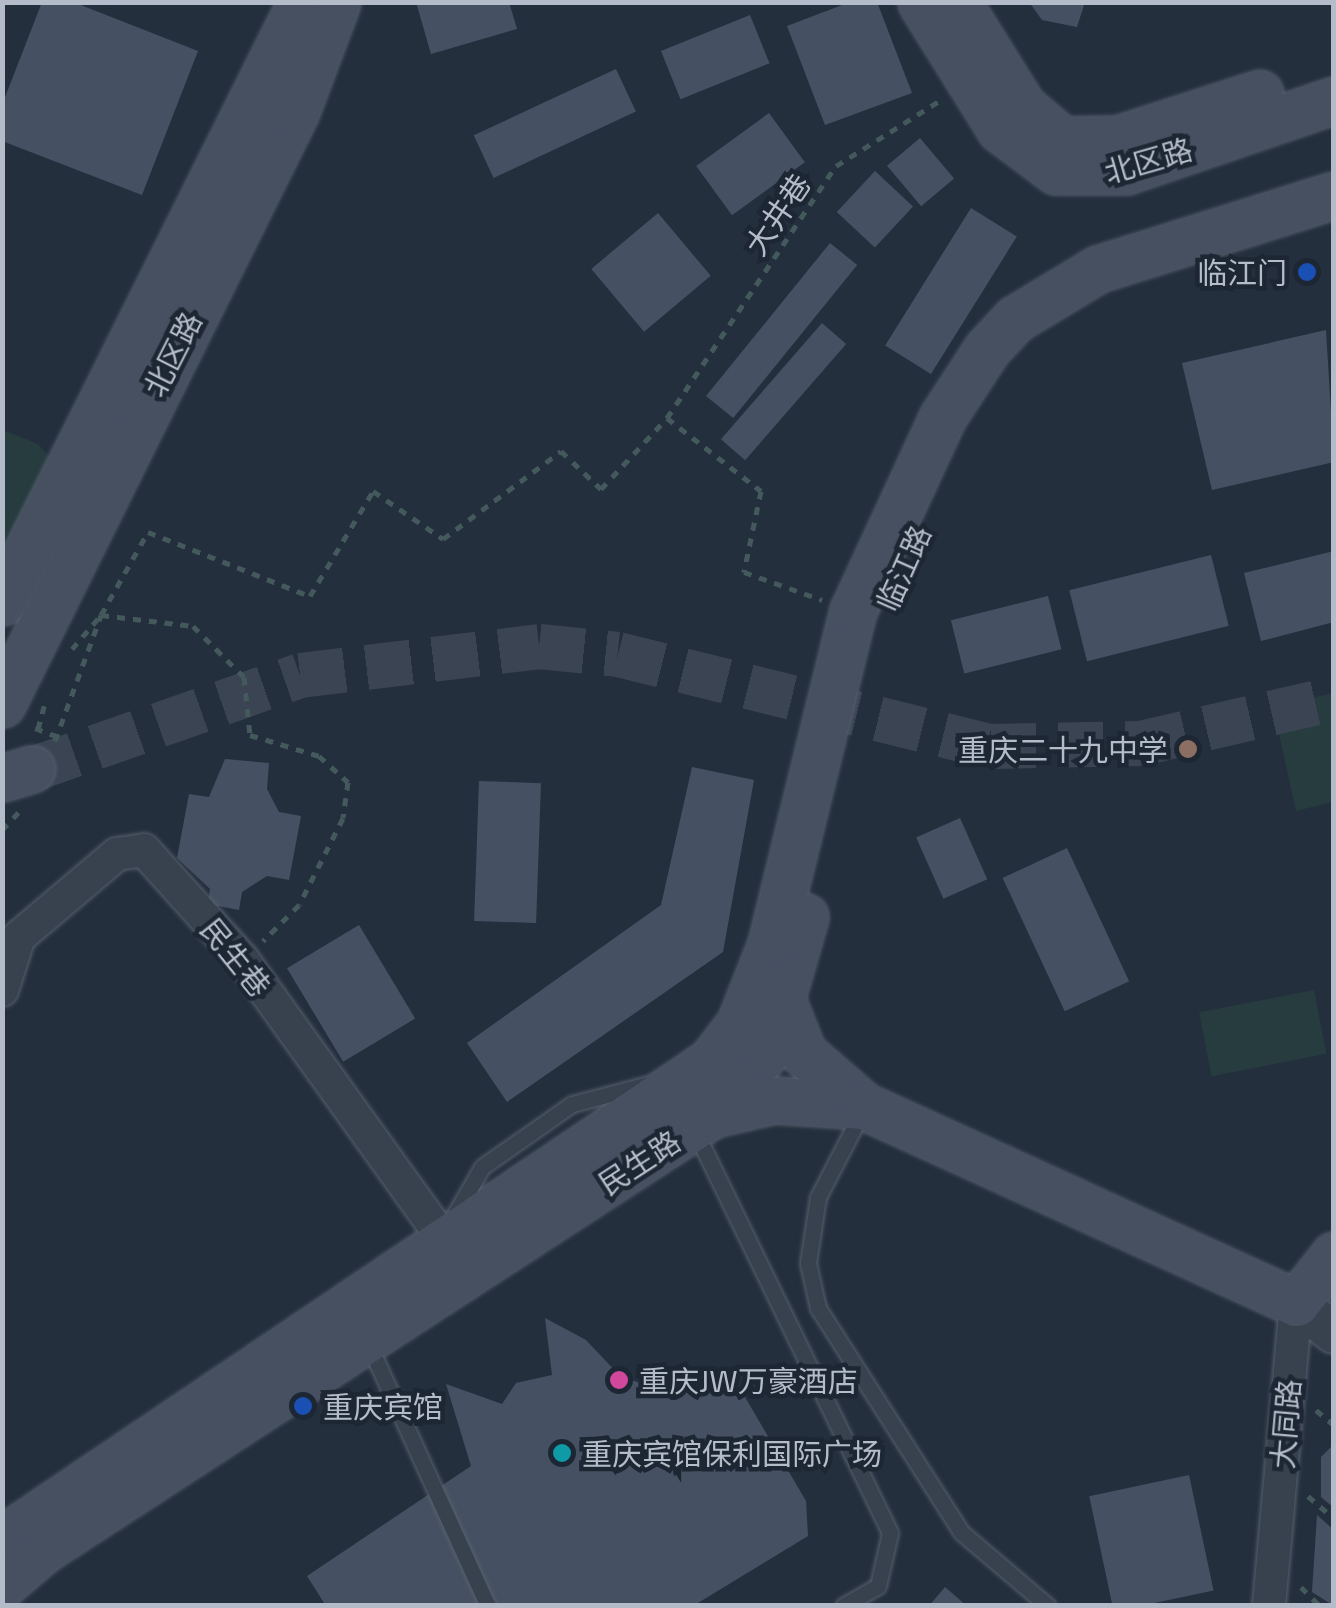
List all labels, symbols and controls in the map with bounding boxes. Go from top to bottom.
street label: 北区路 [1100,130,1196,190]
street label: 大井巷 [737,167,817,261]
place label: 临江门 [1197,254,1287,290]
marker: 临江门 [1296,261,1318,283]
street label: 北区路 [136,306,208,402]
street label: 临江路 [868,520,938,616]
place label: 重庆二十九中学 [958,731,1168,767]
marker: 重庆二十九中学 [1177,738,1199,760]
street label: 民生巷 [194,911,278,1003]
street label: 民生路 [591,1122,687,1202]
place label: 重庆JW万豪酒店 [639,1362,858,1398]
marker: 重庆JW万豪酒店 [608,1369,630,1391]
street label: 大同路 [1263,1378,1307,1470]
place label: 重庆宾馆 [323,1388,443,1424]
marker: 重庆宾馆 [292,1395,314,1417]
place label: 重庆宾馆保利国际广场 [582,1435,882,1471]
marker: 重庆宾馆保利国际广场 [551,1442,573,1464]

